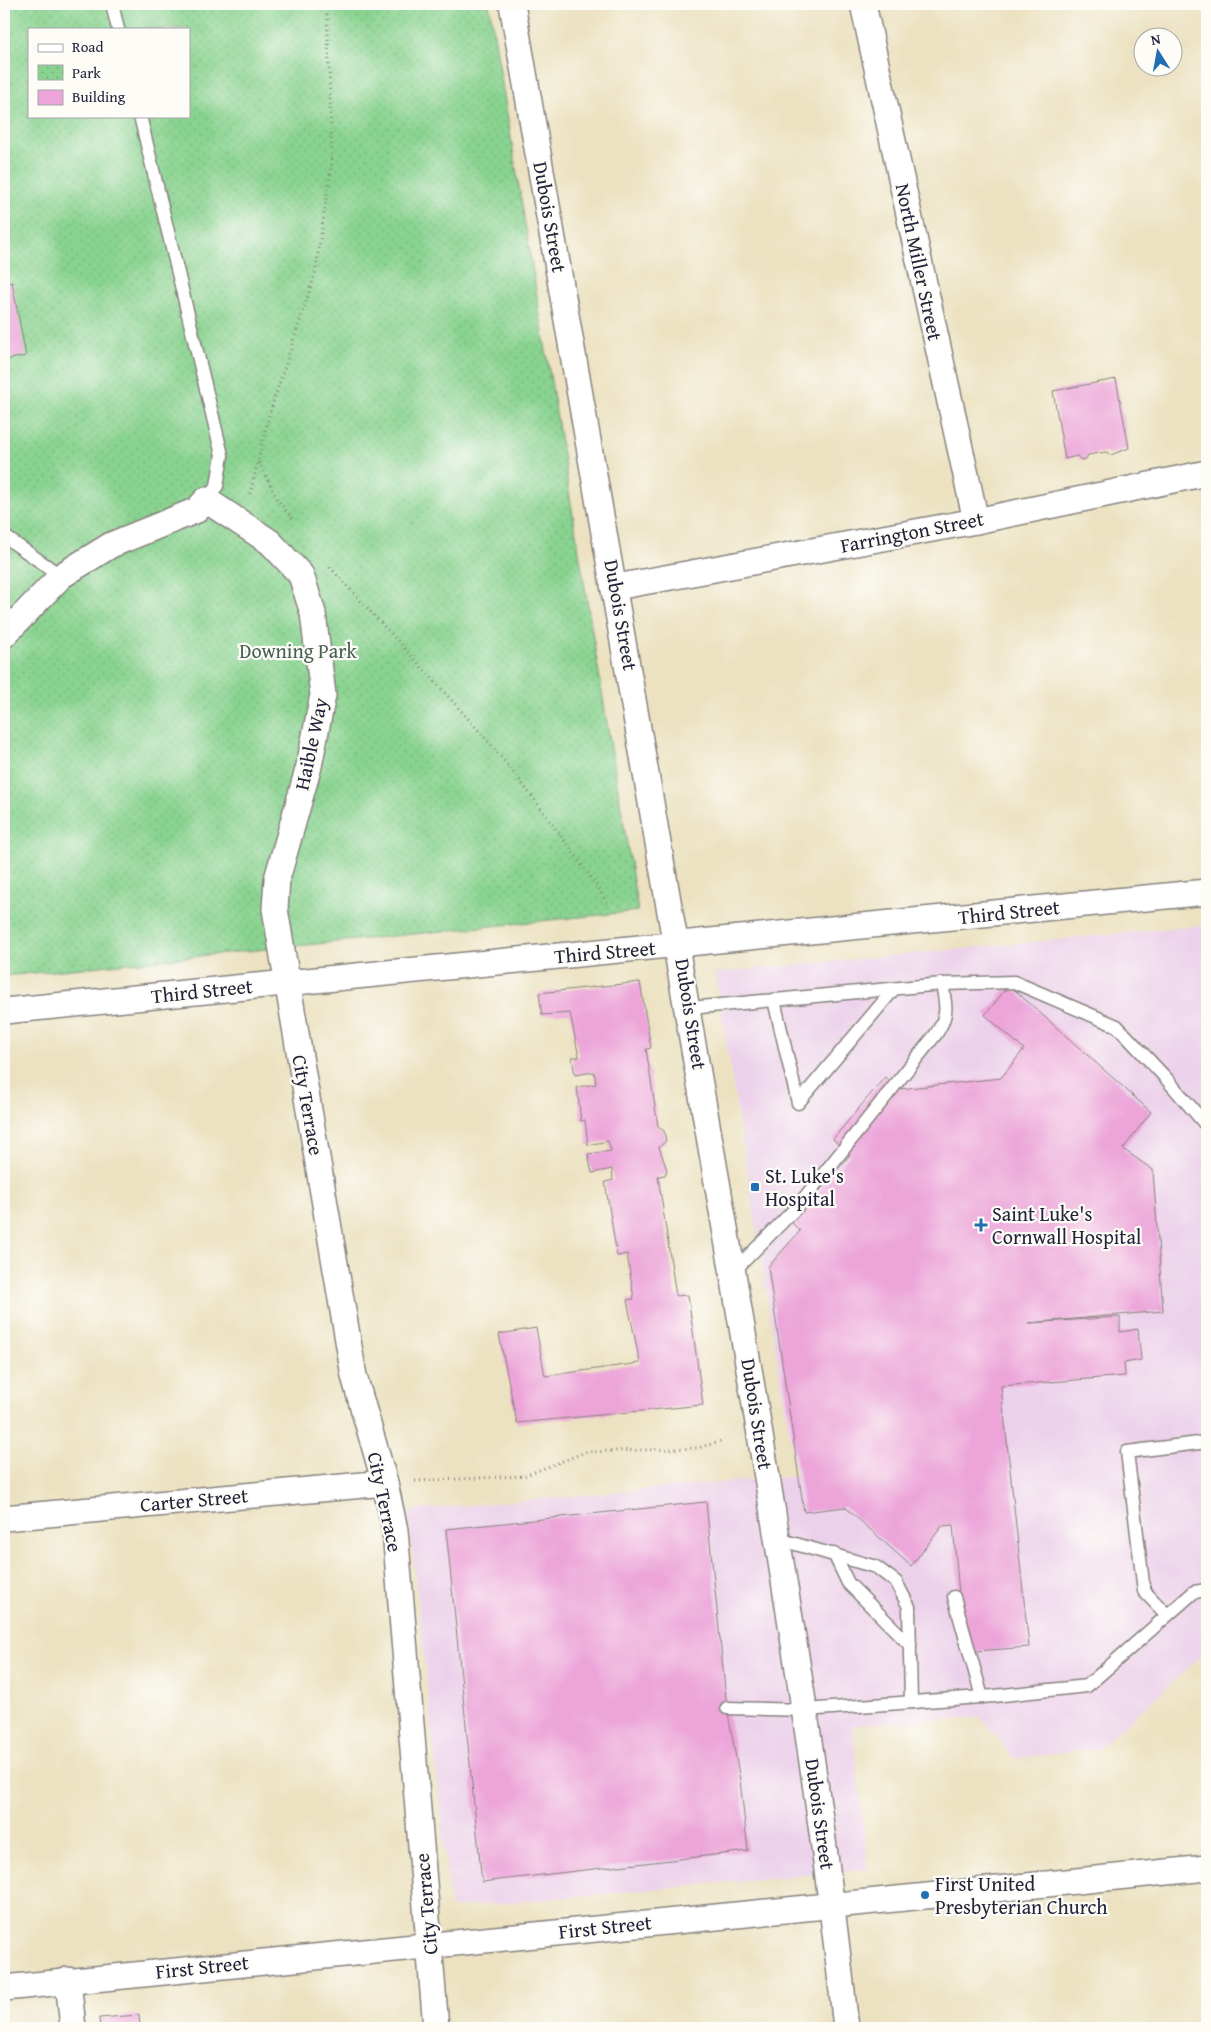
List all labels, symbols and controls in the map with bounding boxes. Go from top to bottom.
legend [28,28,190,118]
north arrow [1134,28,1184,78]
text: N [1149,28,1163,50]
text: Road [72,36,103,57]
text: Park [72,62,101,83]
text: Building [72,86,126,107]
street label: Dubois Street [526,159,575,275]
street label: North Miller Street [889,181,950,343]
street label: Farrington Street [838,503,986,560]
street label: Dubois Street [597,557,646,673]
park label: Downing Park [239,636,357,665]
street label: Haible Way [287,695,334,793]
street label: Third Street [957,892,1061,931]
street label: Third Street [553,933,657,970]
street label: Dubois Street [668,956,715,1072]
street label: Third Street [150,971,254,1010]
street label: City Terrace [285,1052,332,1158]
place label: St. Luke's Hospital [765,1161,844,1213]
marker: St. Luke's Hospital [749,1181,761,1193]
place label: Saint Luke's Cornwall Hospital [992,1199,1142,1251]
marker: Saint Luke's Cornwall Hospital [974,1218,988,1232]
street label: Dubois Street [734,1356,781,1472]
street label: City Terrace [361,1449,410,1555]
street label: Carter Street [139,1480,249,1519]
street label: Dubois Street [798,1756,843,1871]
street label: City Terrace [407,1852,444,1956]
place label: First United Presbyterian Church [935,1869,1107,1921]
marker: First United Presbyterian Church [919,1889,931,1901]
street label: First Street [557,1907,653,1946]
street label: First Street [154,1947,250,1986]

